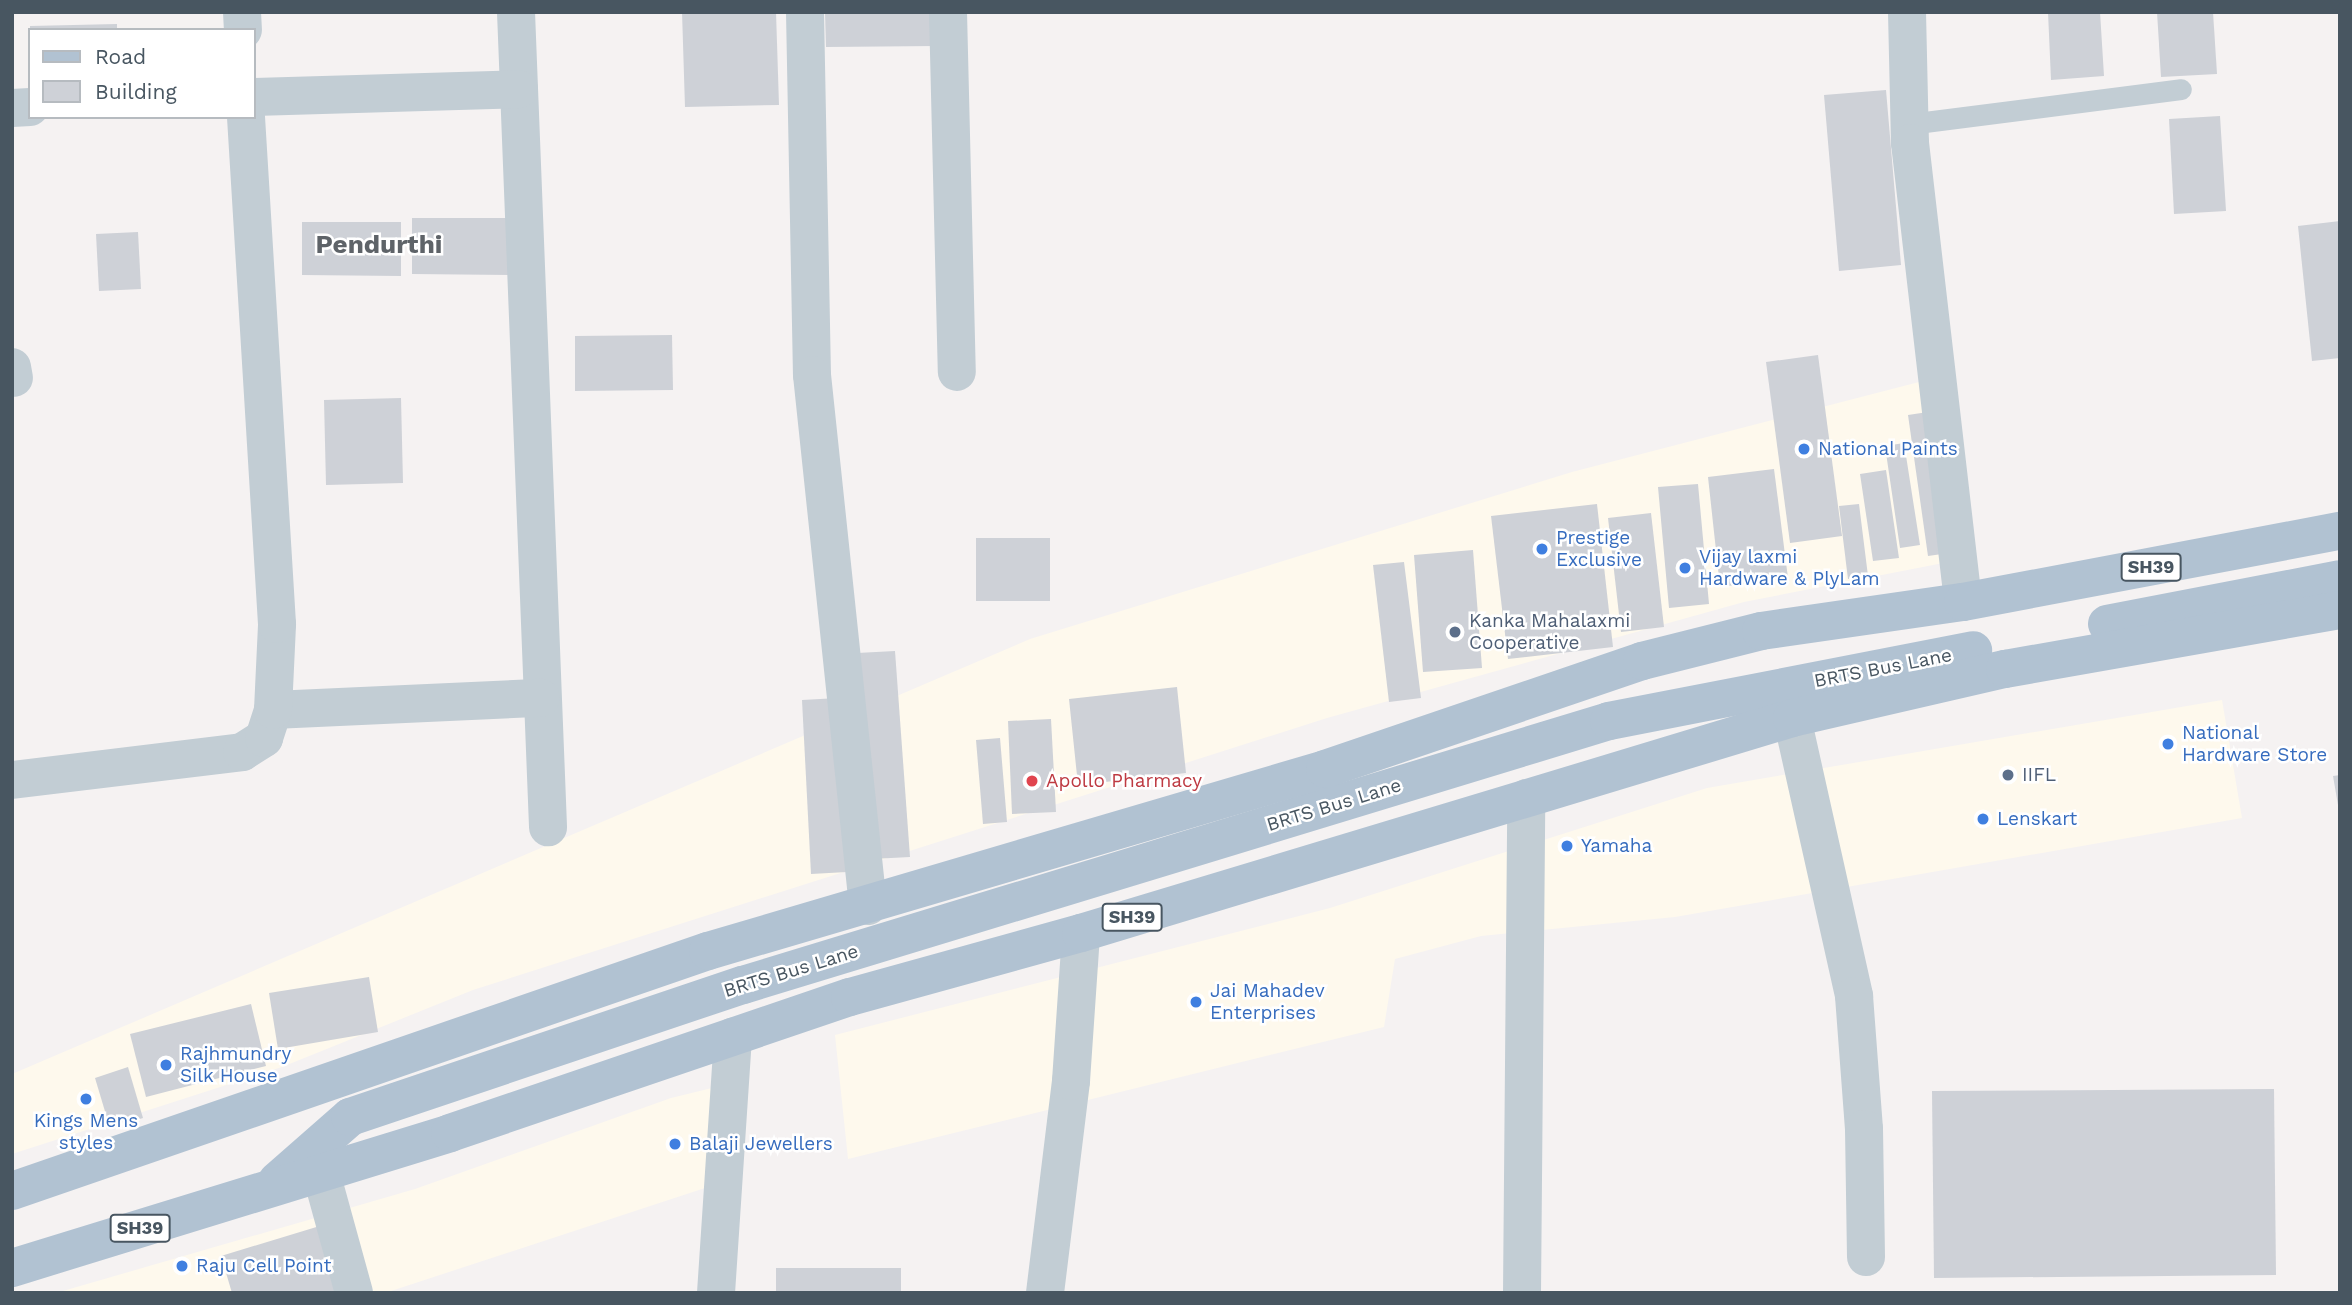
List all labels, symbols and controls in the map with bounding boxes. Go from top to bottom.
legend [28,28,256,119]
text: Road [95,44,146,69]
text: Building [95,79,177,104]
district label: Pendurthi [316,229,442,261]
place label: National Paints [1818,438,1958,460]
marker: National Paints [1796,441,1812,457]
place label: Prestige Exclusive [1556,527,1642,571]
marker: Prestige Exclusive [1534,541,1550,557]
place label: Vijay laxmi Hardware & PlyLam [1699,546,1880,590]
road number: SH39 [2120,552,2182,582]
marker: Vijay laxmi Hardware & PlyLam [1677,560,1693,576]
place label: Kanka Mahalaxmi Cooperative [1469,610,1631,654]
marker: Kanka Mahalaxmi Cooperative [1447,624,1463,640]
street label: BRTS Bus Lane [1812,643,1954,693]
place label: National Hardware Store [2182,722,2327,766]
marker: National Hardware Store [2160,736,2176,752]
place label: IIFL [2022,764,2056,786]
marker: IIFL [2000,767,2016,783]
place label: Apollo Pharmacy [1046,770,1202,792]
marker: Apollo Pharmacy [1024,773,1040,789]
street label: BRTS Bus Lane [1264,774,1404,836]
place label: Lenskart [1997,808,2077,830]
marker: Lenskart [1975,811,1991,827]
place label: Yamaha [1581,835,1652,857]
marker: Yamaha [1559,838,1575,854]
road number: SH39 [1100,902,1164,932]
street label: BRTS Bus Lane [721,940,861,1002]
place label: Jai Mahadev Enterprises [1210,980,1325,1024]
marker: Jai Mahadev Enterprises [1188,994,1204,1010]
place label: Rajhmundry Silk House [180,1043,291,1087]
marker: Rajhmundry Silk House [158,1057,174,1073]
marker: Kings Mens styles [78,1091,94,1107]
place label: Kings Mens styles [34,1110,138,1154]
place label: Balaji Jewellers [689,1133,833,1155]
marker: Balaji Jewellers [667,1136,683,1152]
road number: SH39 [108,1213,172,1242]
place label: Raju Cell Point [196,1255,332,1277]
marker: Raju Cell Point [174,1258,190,1274]

